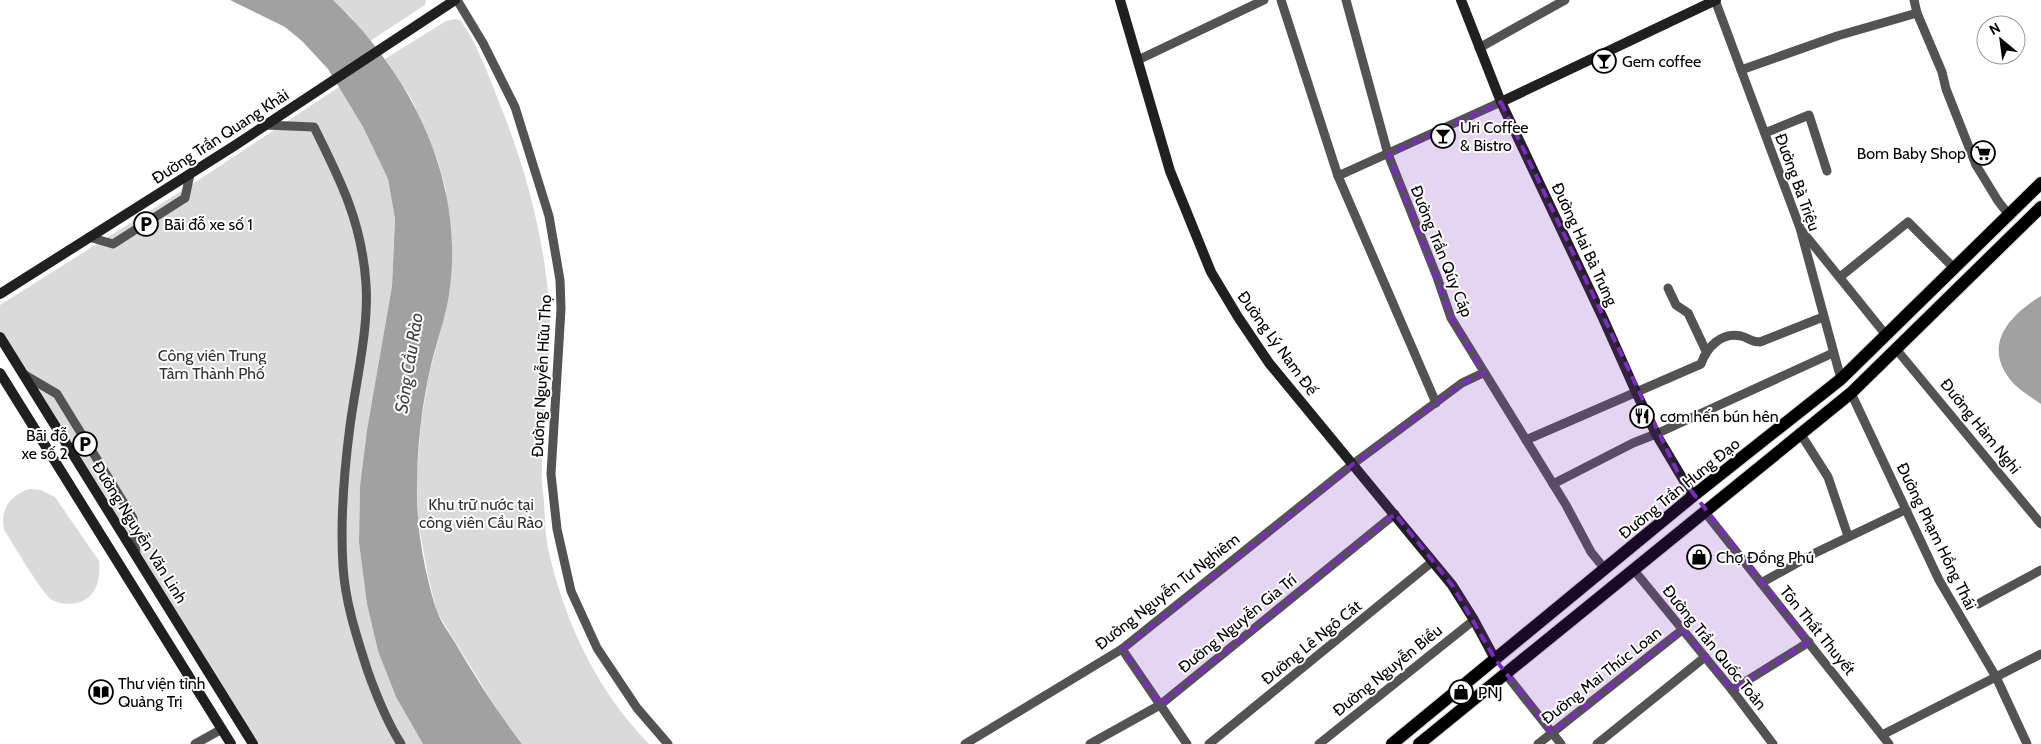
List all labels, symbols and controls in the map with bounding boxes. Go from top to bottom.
north arrow [1976,15,2026,65]
text: N [1986,18,2003,39]
bar icon: Gem coffee [1591,48,1617,74]
place label: Gem coffee [1622,52,1701,71]
street label: Đường Trần Quang Khải [148,85,292,188]
place label: Uri Coffee & Bistro [1460,118,1529,155]
bar icon: Uri Coffee & Bistro [1430,123,1456,149]
street label: Đường Bà Triệu [1771,131,1824,234]
supermarket icon: Bom Baby Shop [1970,140,1996,166]
place label: Bom Baby Shop [1857,144,1966,163]
street label: Đường Hai Bà Trưng [1548,180,1622,310]
street label: Đường Trần Qúy Cáp [1406,183,1477,320]
parking icon: Bãi đỗ xe số 1 [133,211,159,237]
place label: Bãi đỗ xe số 1 [164,215,253,234]
street label: Đường Lý Nam Đế [1233,287,1322,400]
street label: Đường Nguyễn Hữu Thọ [528,294,555,458]
water label: Sông Cầu Rào [390,311,428,415]
park label: Công viên Trung Tâm Thành Phố [158,346,267,383]
street label: Đường Hàm Nghi [1936,375,2025,478]
restaurant icon: cơm hến bún hên [1629,403,1655,429]
place label: cơm hến bún hên [1660,407,1779,426]
place label: Bãi đỗ xe số 2 [22,426,68,463]
parking icon: Bãi đỗ xe số 2 [72,431,98,457]
street label: Đường Trần Hưng Đạo [1615,434,1744,543]
street label: Đường Nguyễn Văn Linh [88,458,191,607]
street label: Đường Phạm Hồng Thái [1893,460,1980,613]
park label: Khu trữ nước tại công viên Cầu Rào [419,495,543,532]
street label: Đường Nguyễn Tư Nghiêm [1091,529,1243,654]
shop icon: Chợ Đồng Phú [1686,544,1712,570]
place label: Chợ Đồng Phú [1716,548,1814,567]
street label: Đường Nguyễn Gia Trí [1174,570,1301,677]
street label: Đường Trần Quốc Toản [1659,581,1771,713]
street label: Tôn Thất Thuyết [1776,582,1860,679]
street label: Đường Lê Ngô Cát [1257,596,1366,689]
street label: Đường Nguyễn Biểu [1329,621,1446,720]
street label: Đường Mai Thúc Loan [1538,623,1665,728]
place label: Thư viện tỉnh Quảng Trị [118,674,206,711]
library icon: Thư viện tỉnh Quảng Trị [88,679,114,705]
shop icon: PNJ [1448,679,1474,705]
place label: PNJ [1478,683,1503,702]

